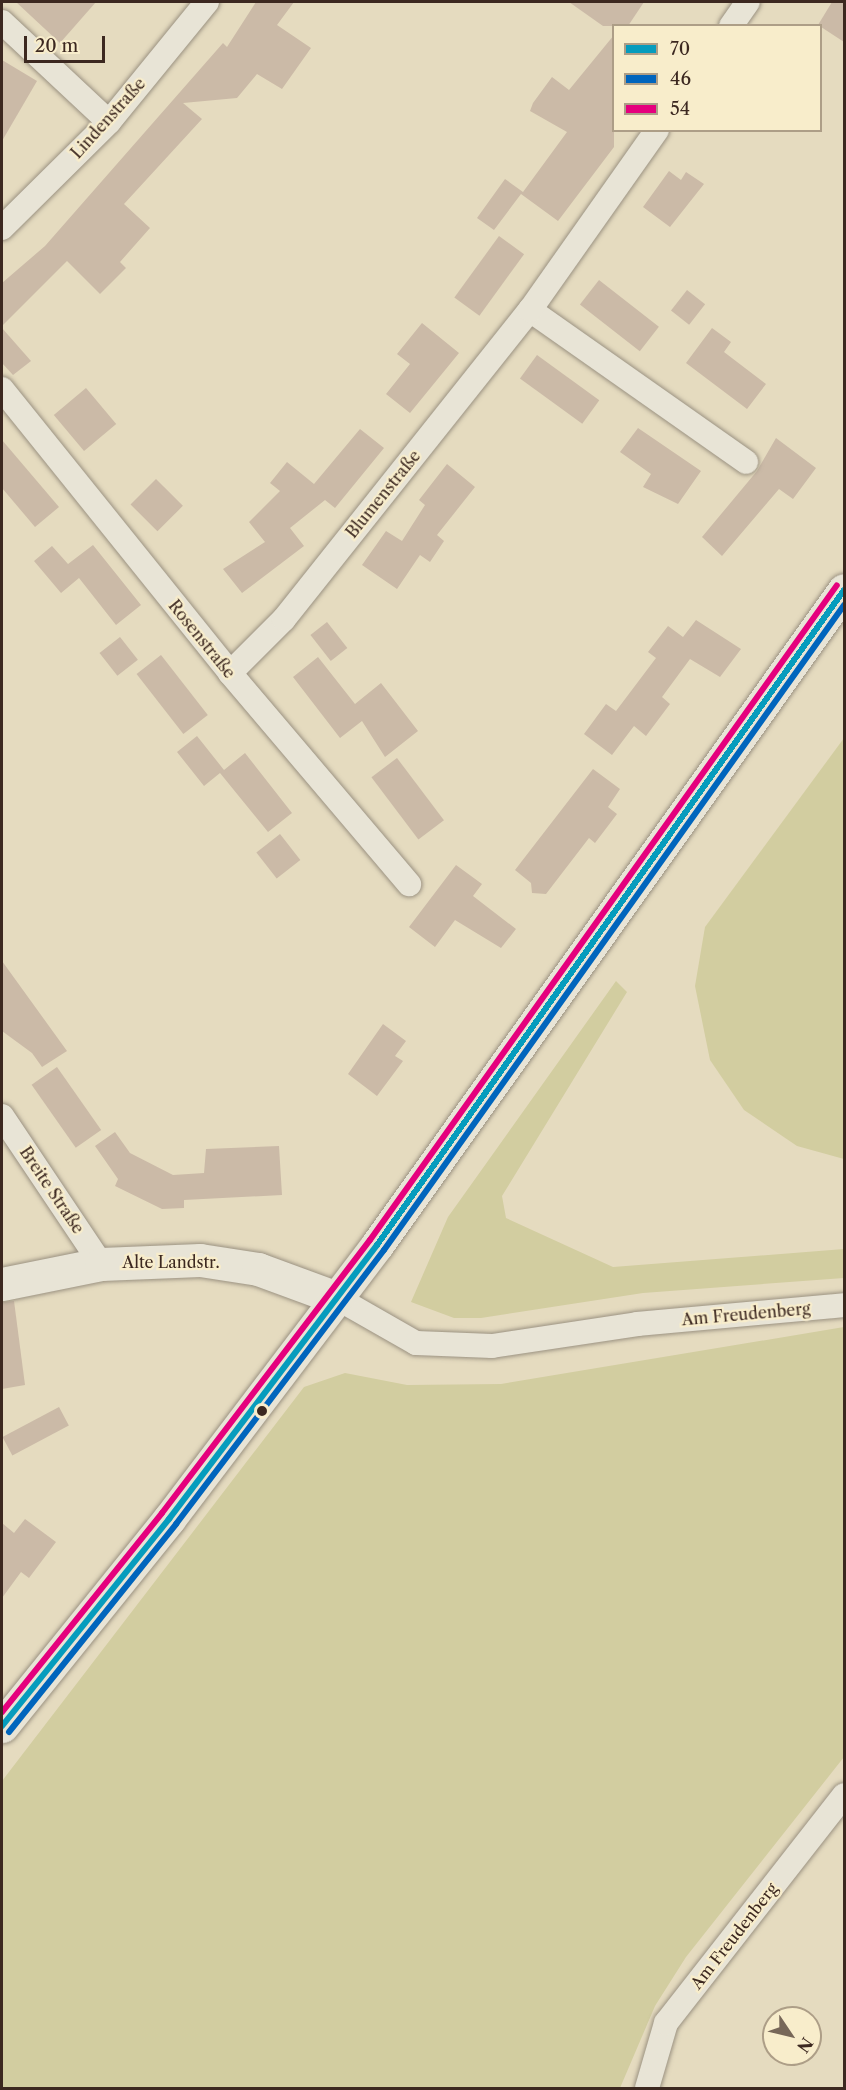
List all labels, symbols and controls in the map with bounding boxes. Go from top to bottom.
scale bar [27,24,108,62]
legend [612,24,822,132]
text: 20 m [35,35,78,57]
text: 70 [670,38,690,60]
text: 46 [670,68,691,90]
street label: Lindenstraße [67,74,149,162]
text: 54 [670,98,690,120]
street label: Blumenstraße [342,446,424,542]
street label: Rosenstraße [165,596,239,682]
street label: Breite Straße [16,1143,88,1237]
street label: Alte Landstr. [122,1252,220,1272]
street label: Am Freudenberg [681,1299,811,1329]
unlabelled marker [256,1405,268,1417]
street label: Am Freudenberg [687,1879,781,1993]
north arrow [762,2006,822,2066]
text: N [793,2034,817,2057]

